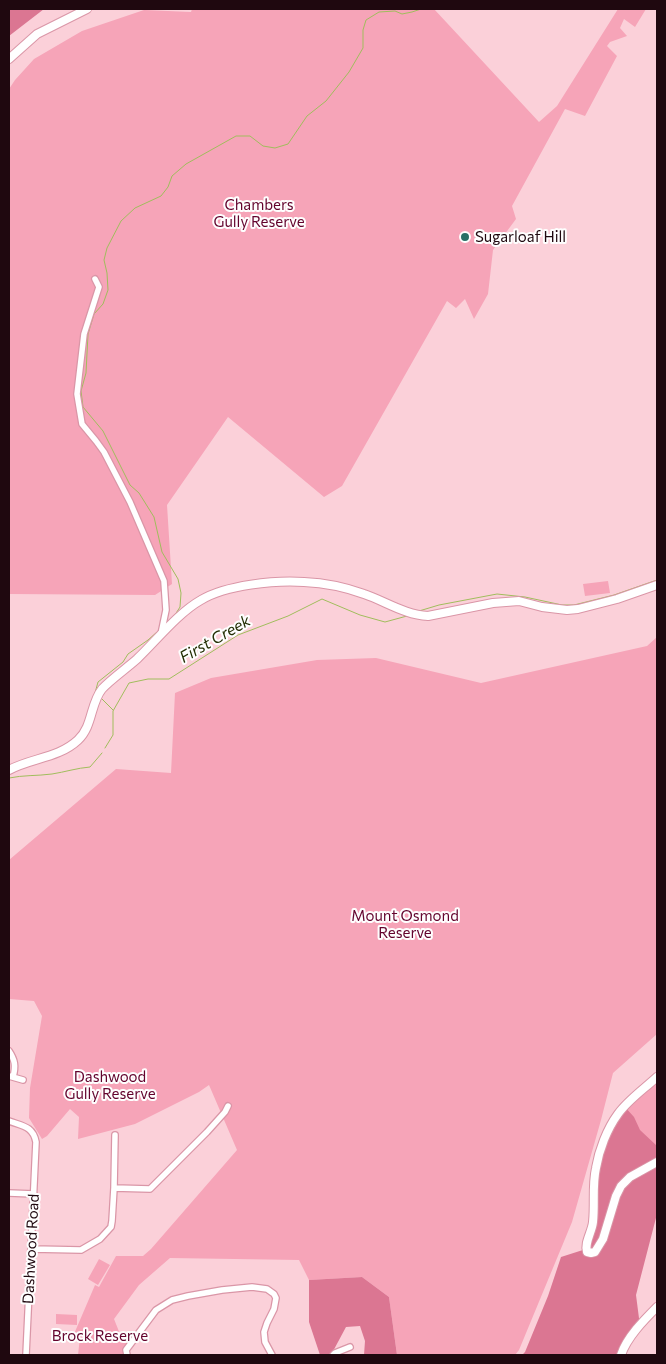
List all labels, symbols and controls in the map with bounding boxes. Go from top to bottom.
park label: Chambers Gully Reserve [213,196,305,231]
place label: Sugarloaf Hill [475,228,566,246]
marker: Sugarloaf Hill [459,231,471,243]
water label: First Creek [176,611,254,667]
park label: Mount Osmond Reserve [351,907,459,942]
park label: Dashwood Gully Reserve [64,1068,156,1103]
street label: Dashwood Road [19,1193,43,1305]
park label: Brock Reserve [52,1327,148,1345]

